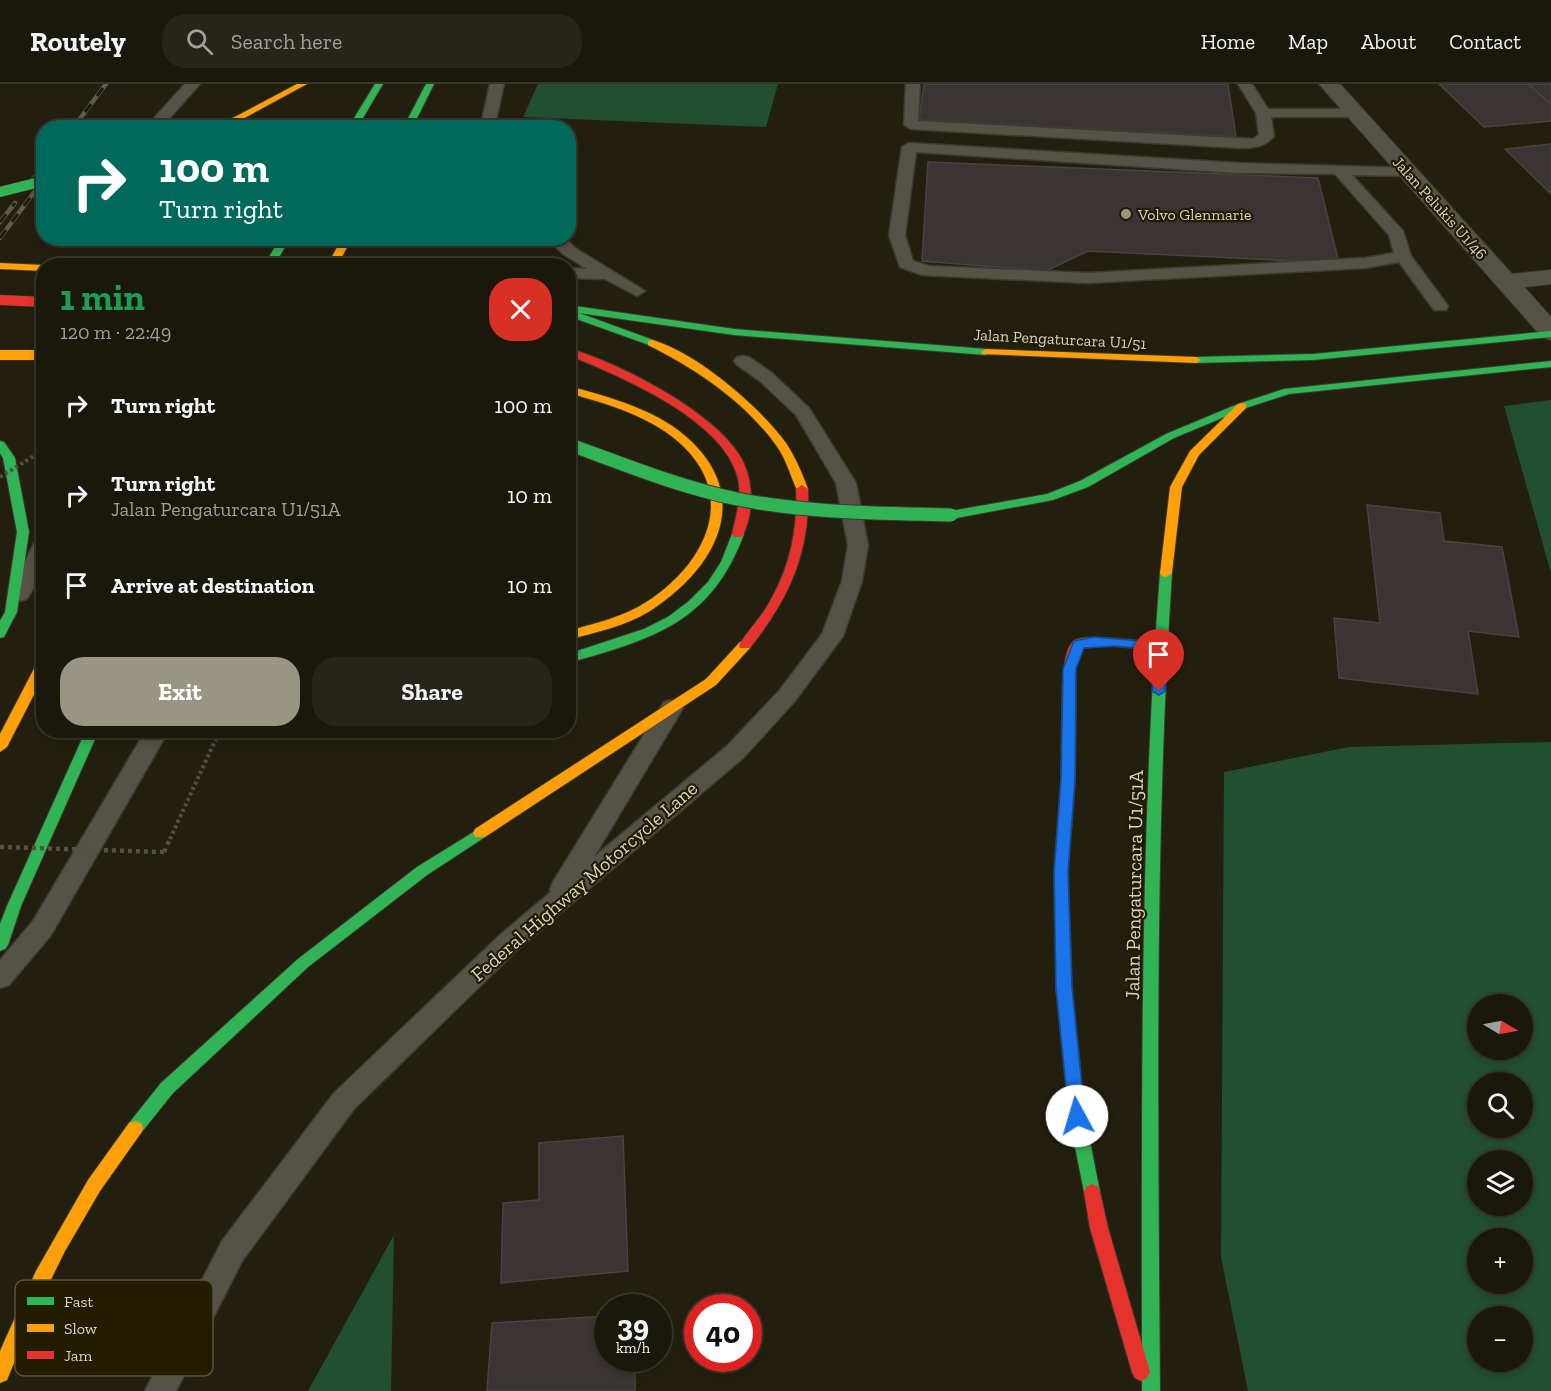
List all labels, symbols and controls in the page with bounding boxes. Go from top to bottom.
search box [162,14,582,68]
text: Routely [30,25,126,58]
icon: search [183,25,216,58]
text: Search here [231,28,342,55]
text: Home [1201,29,1255,54]
text: Map [1288,29,1328,54]
text: About [1361,29,1416,54]
text: Contact [1449,29,1521,54]
text: 100 m [159,142,269,193]
icon: right [60,144,138,222]
street label: Jalan Pelukis U1/46 [1389,153,1491,263]
text: Turn right [159,193,283,225]
place label: Volvo Glenmarie [1137,205,1252,224]
marker: Volvo Glenmarie [1119,207,1133,221]
text: 1 min [60,276,145,319]
button: close [489,278,552,341]
text: 120 m · 22:49 [60,320,171,344]
street label: Jalan Pengaturcara U1/51 [973,325,1147,353]
icon: right [60,389,93,422]
text: Turn right [111,392,215,419]
text: 100 m [494,392,552,419]
text: Turn right [111,470,215,497]
icon: right [60,479,93,512]
text: 10 m [507,482,552,509]
text: Jalan Pengaturcara U1/51A [111,497,341,521]
icon: arrive [60,569,93,602]
text: Arrive at destination [111,572,314,599]
text: 10 m [507,572,552,599]
pin [1133,629,1184,691]
icon: arrive [1142,638,1175,671]
button: Exit [60,657,300,726]
button: Share [312,657,552,726]
street label: Jalan Pengaturcara U1/51A [1120,769,1148,1000]
street label: Federal Highway Motorcycle Lane [466,776,702,986]
north arrow [1467,994,1533,1060]
map controls [1467,994,1533,1372]
button: search [1467,1072,1533,1138]
position arrow [1045,1084,1109,1148]
button: layers [1467,1150,1533,1216]
button: + [1467,1228,1533,1294]
legend [15,1280,213,1376]
text: Fast [64,1292,93,1311]
speed limit sign: 40 [684,1294,762,1372]
button: − [1467,1306,1533,1372]
text: 39 [617,1308,649,1344]
text: Slow [64,1319,98,1338]
text: km/h [616,1339,650,1357]
text: Jam [64,1346,93,1365]

